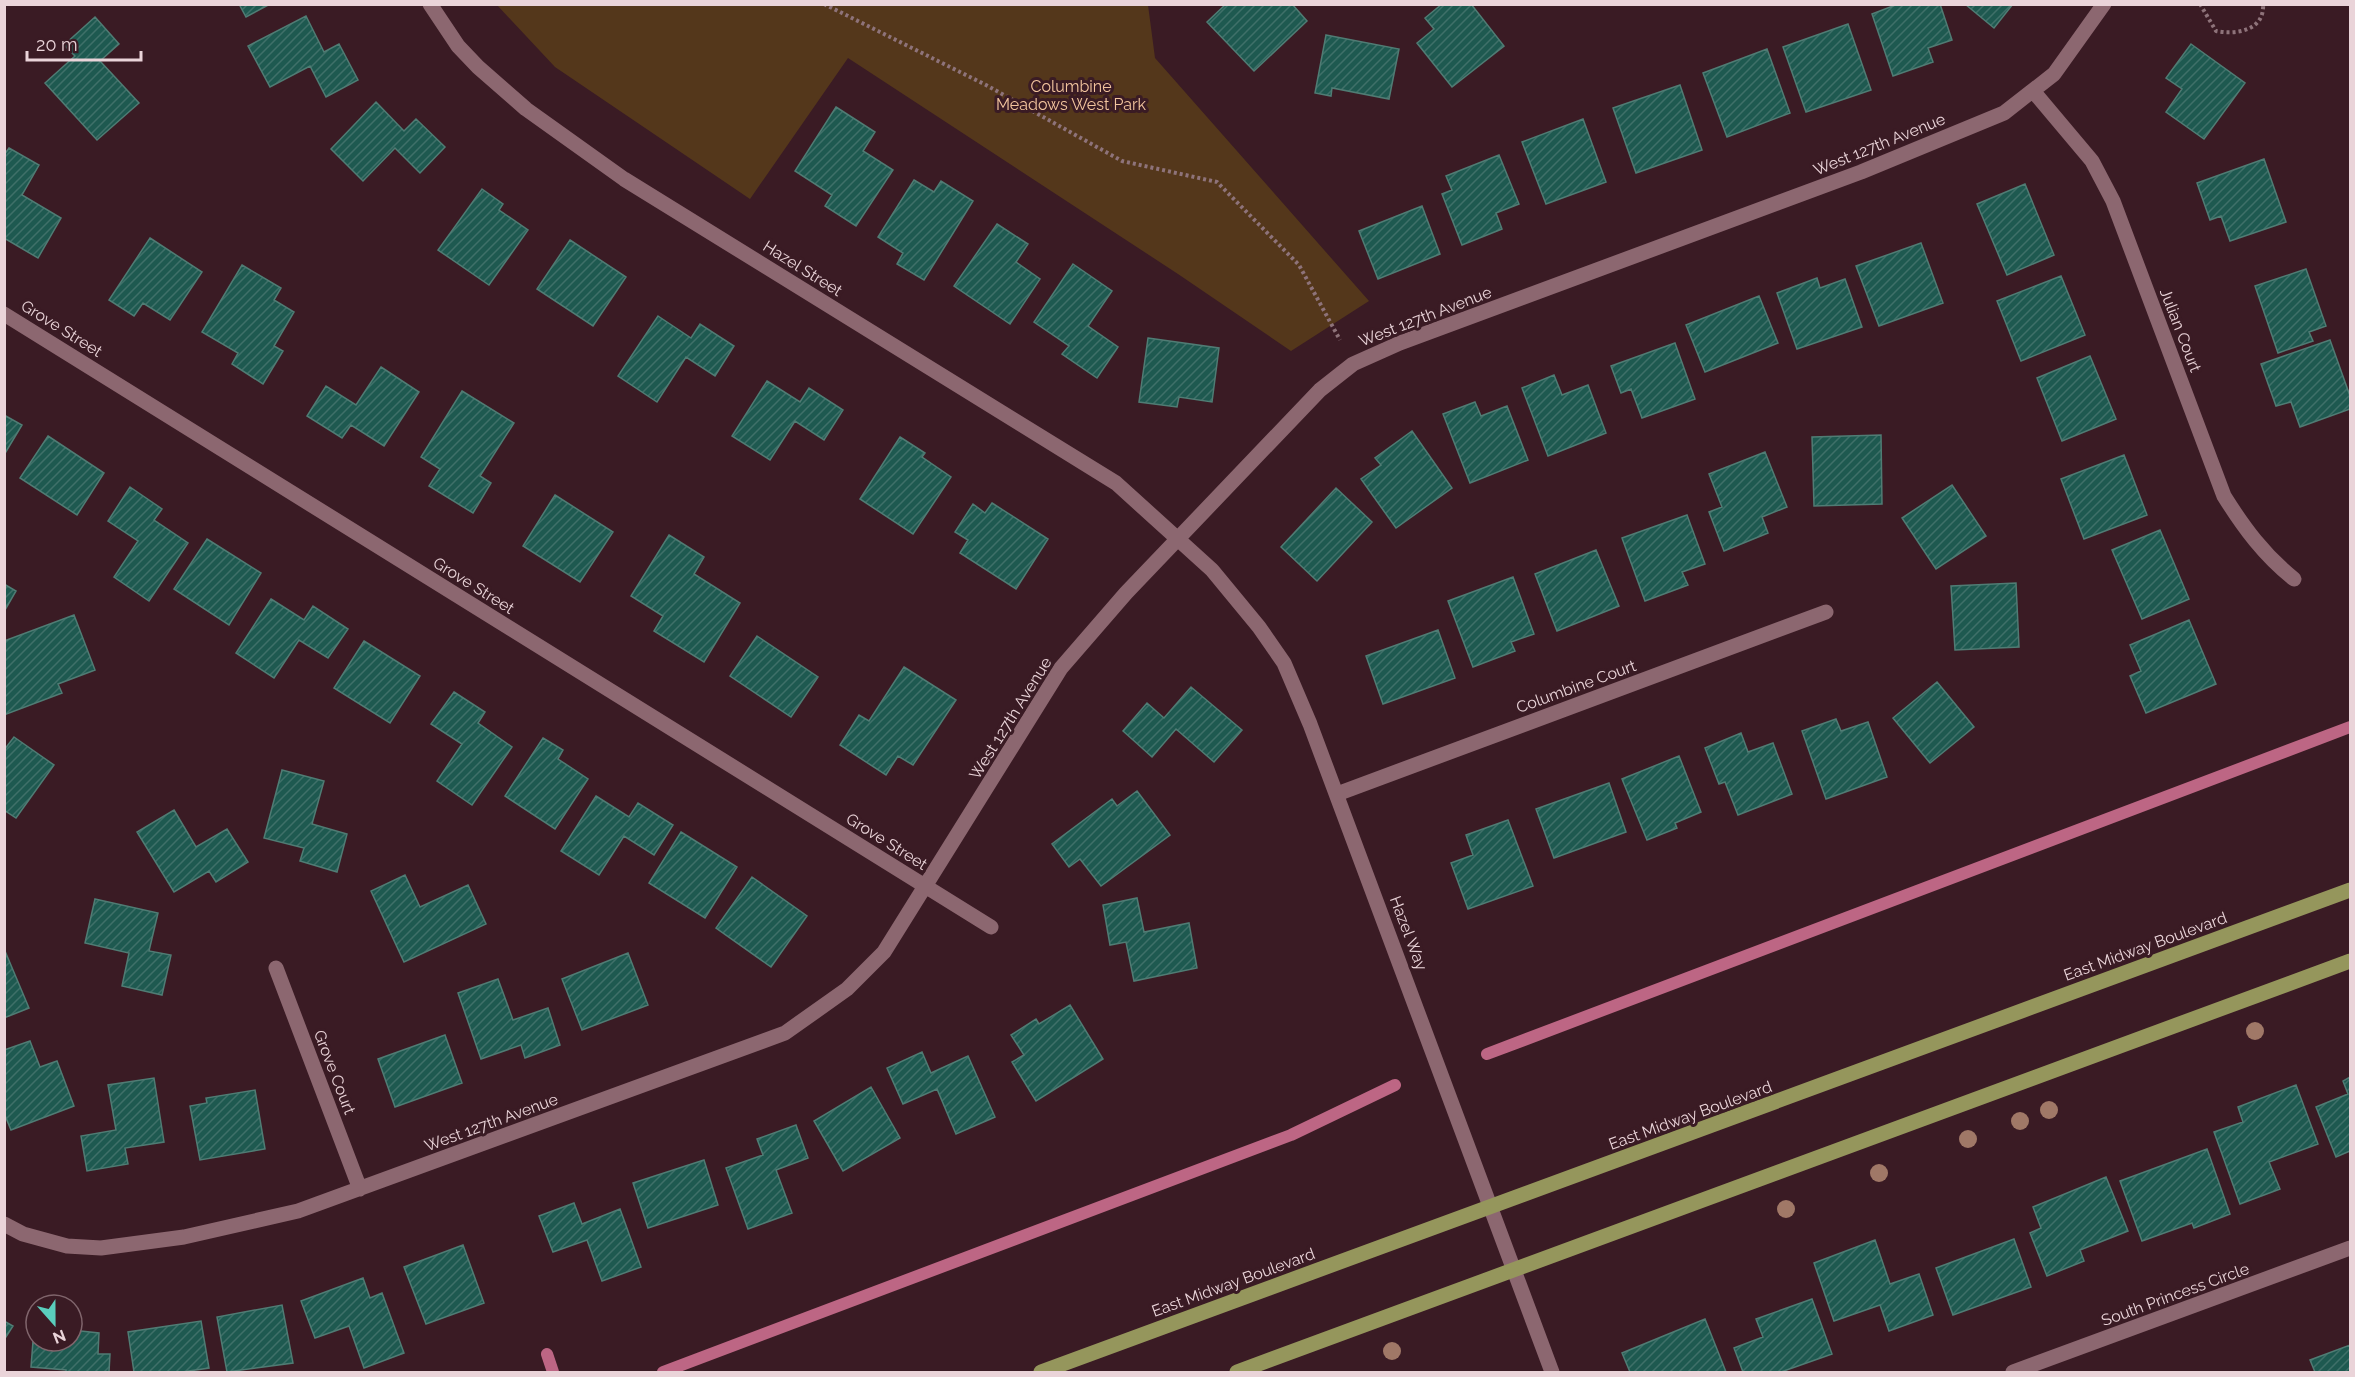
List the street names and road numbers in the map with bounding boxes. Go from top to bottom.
street label: West 127th Avenue [1811,109,1948,180]
street label: Hazel Street [760,237,846,301]
street label: West 127th Avenue [1356,282,1494,350]
street label: Julian Court [2156,286,2205,375]
street label: Grove Street [18,296,106,361]
street label: Grove Street [430,553,518,618]
street label: West 127th Avenue [965,654,1056,783]
street label: Columbine Court [1514,656,1639,717]
street label: Grove Street [843,809,931,874]
street label: Hazel Way [1386,893,1431,973]
street label: East Midway Boulevard [2061,908,2229,985]
street label: Grove Court [310,1027,360,1118]
street label: East Midway Boulevard [1606,1077,1774,1154]
street label: West 127th Avenue [422,1090,560,1155]
street label: East Midway Boulevard [1149,1244,1317,1321]
street label: South Princess Circle [2099,1259,2252,1330]

